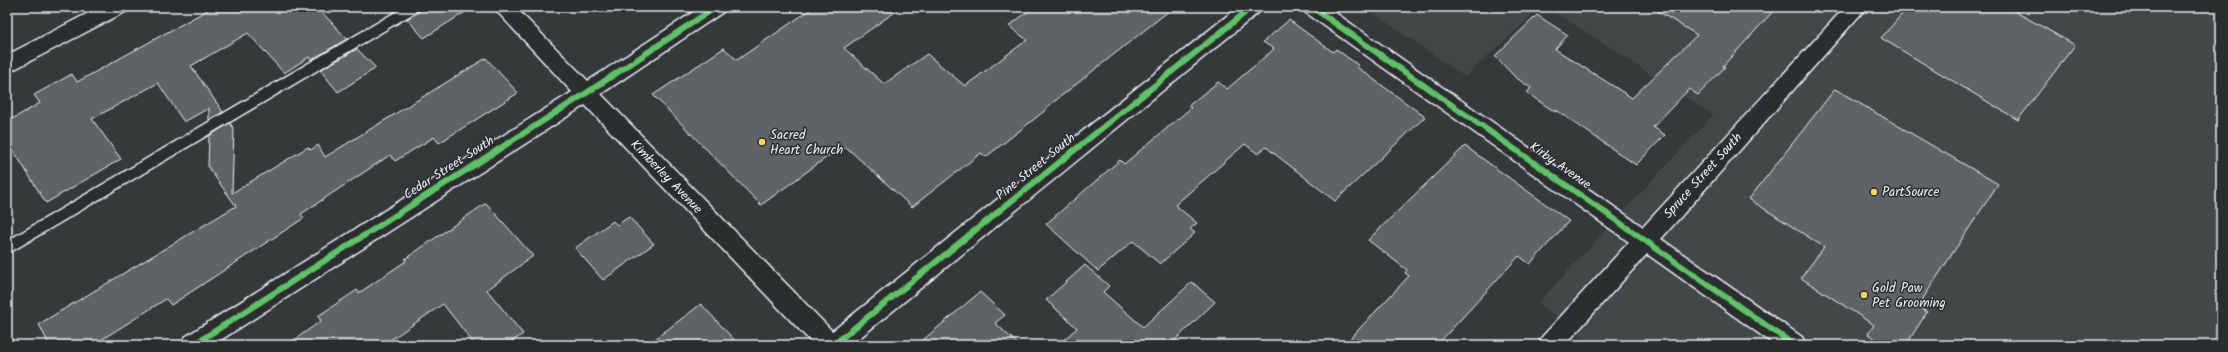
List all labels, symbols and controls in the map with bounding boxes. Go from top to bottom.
place label: Sacred Heart Church [770,125,843,161]
street label: Pine Street South [992,128,1080,206]
street label: Spruce Street South [1658,128,1748,224]
street label: Cedar Street South [399,131,499,205]
street label: Kimberley Avenue [625,135,707,219]
marker: Sacred Heart Church [757,137,767,147]
street label: Kirby Avenue [1525,137,1595,195]
place label: PartSource [1882,182,1940,203]
marker: PartSource [1869,187,1879,197]
place label: Gold Paw Pet Grooming [1872,278,1946,314]
marker: Gold Paw Pet Grooming [1859,290,1869,300]

